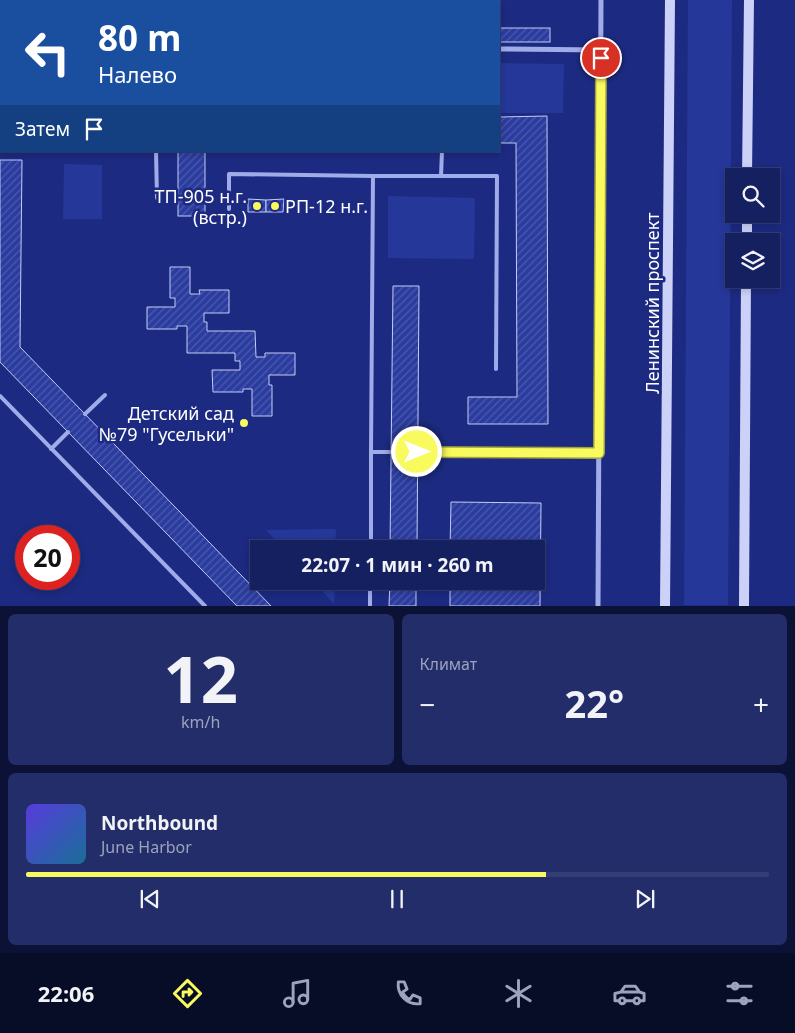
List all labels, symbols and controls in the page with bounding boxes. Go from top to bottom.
text: 80 m [98,14,181,61]
icon: left [15,20,80,85]
pin [580,37,622,79]
icon: arrive [587,44,615,72]
text: Налево [98,59,177,89]
icon: arrive [80,115,108,143]
text: Затем [15,116,70,142]
map controls [725,168,780,288]
button: search [725,168,780,223]
place label: ТП-905 н.г. (встр.) [155,184,247,229]
place label: РП-12 н.г. [285,194,368,218]
marker: ТП-905 н.г. (встр.) [251,200,263,212]
marker: РП-12 н.г. [269,200,281,212]
street label: Ленинский проспект [640,212,664,394]
button: layers [725,233,780,288]
place label: Детский сад №79 "Гусельки" [99,401,234,446]
marker: Детский сад №79 "Гусельки" [238,417,250,429]
position arrow [390,425,442,477]
speed limit sign: 20 [15,525,80,590]
text: 22:07 · 1 мин · 260 m [301,552,494,578]
text: 12 [164,634,238,722]
text: Климат [420,653,477,675]
text: 22° [564,677,624,729]
text: − [420,685,436,723]
text: + [753,685,769,723]
text: km/h [181,711,220,733]
text: Northbound [101,810,218,836]
text: June Harbor [101,836,192,858]
icon: previous [136,885,164,913]
icon: pause [383,885,411,913]
icon: next [631,885,659,913]
icon: directions [170,976,205,1011]
icon: music [280,976,315,1011]
icon: phone [391,976,426,1011]
icon: climate [501,976,536,1011]
icon: car [612,976,647,1011]
icon: filters [722,976,757,1011]
text: 22:06 [38,978,94,1008]

